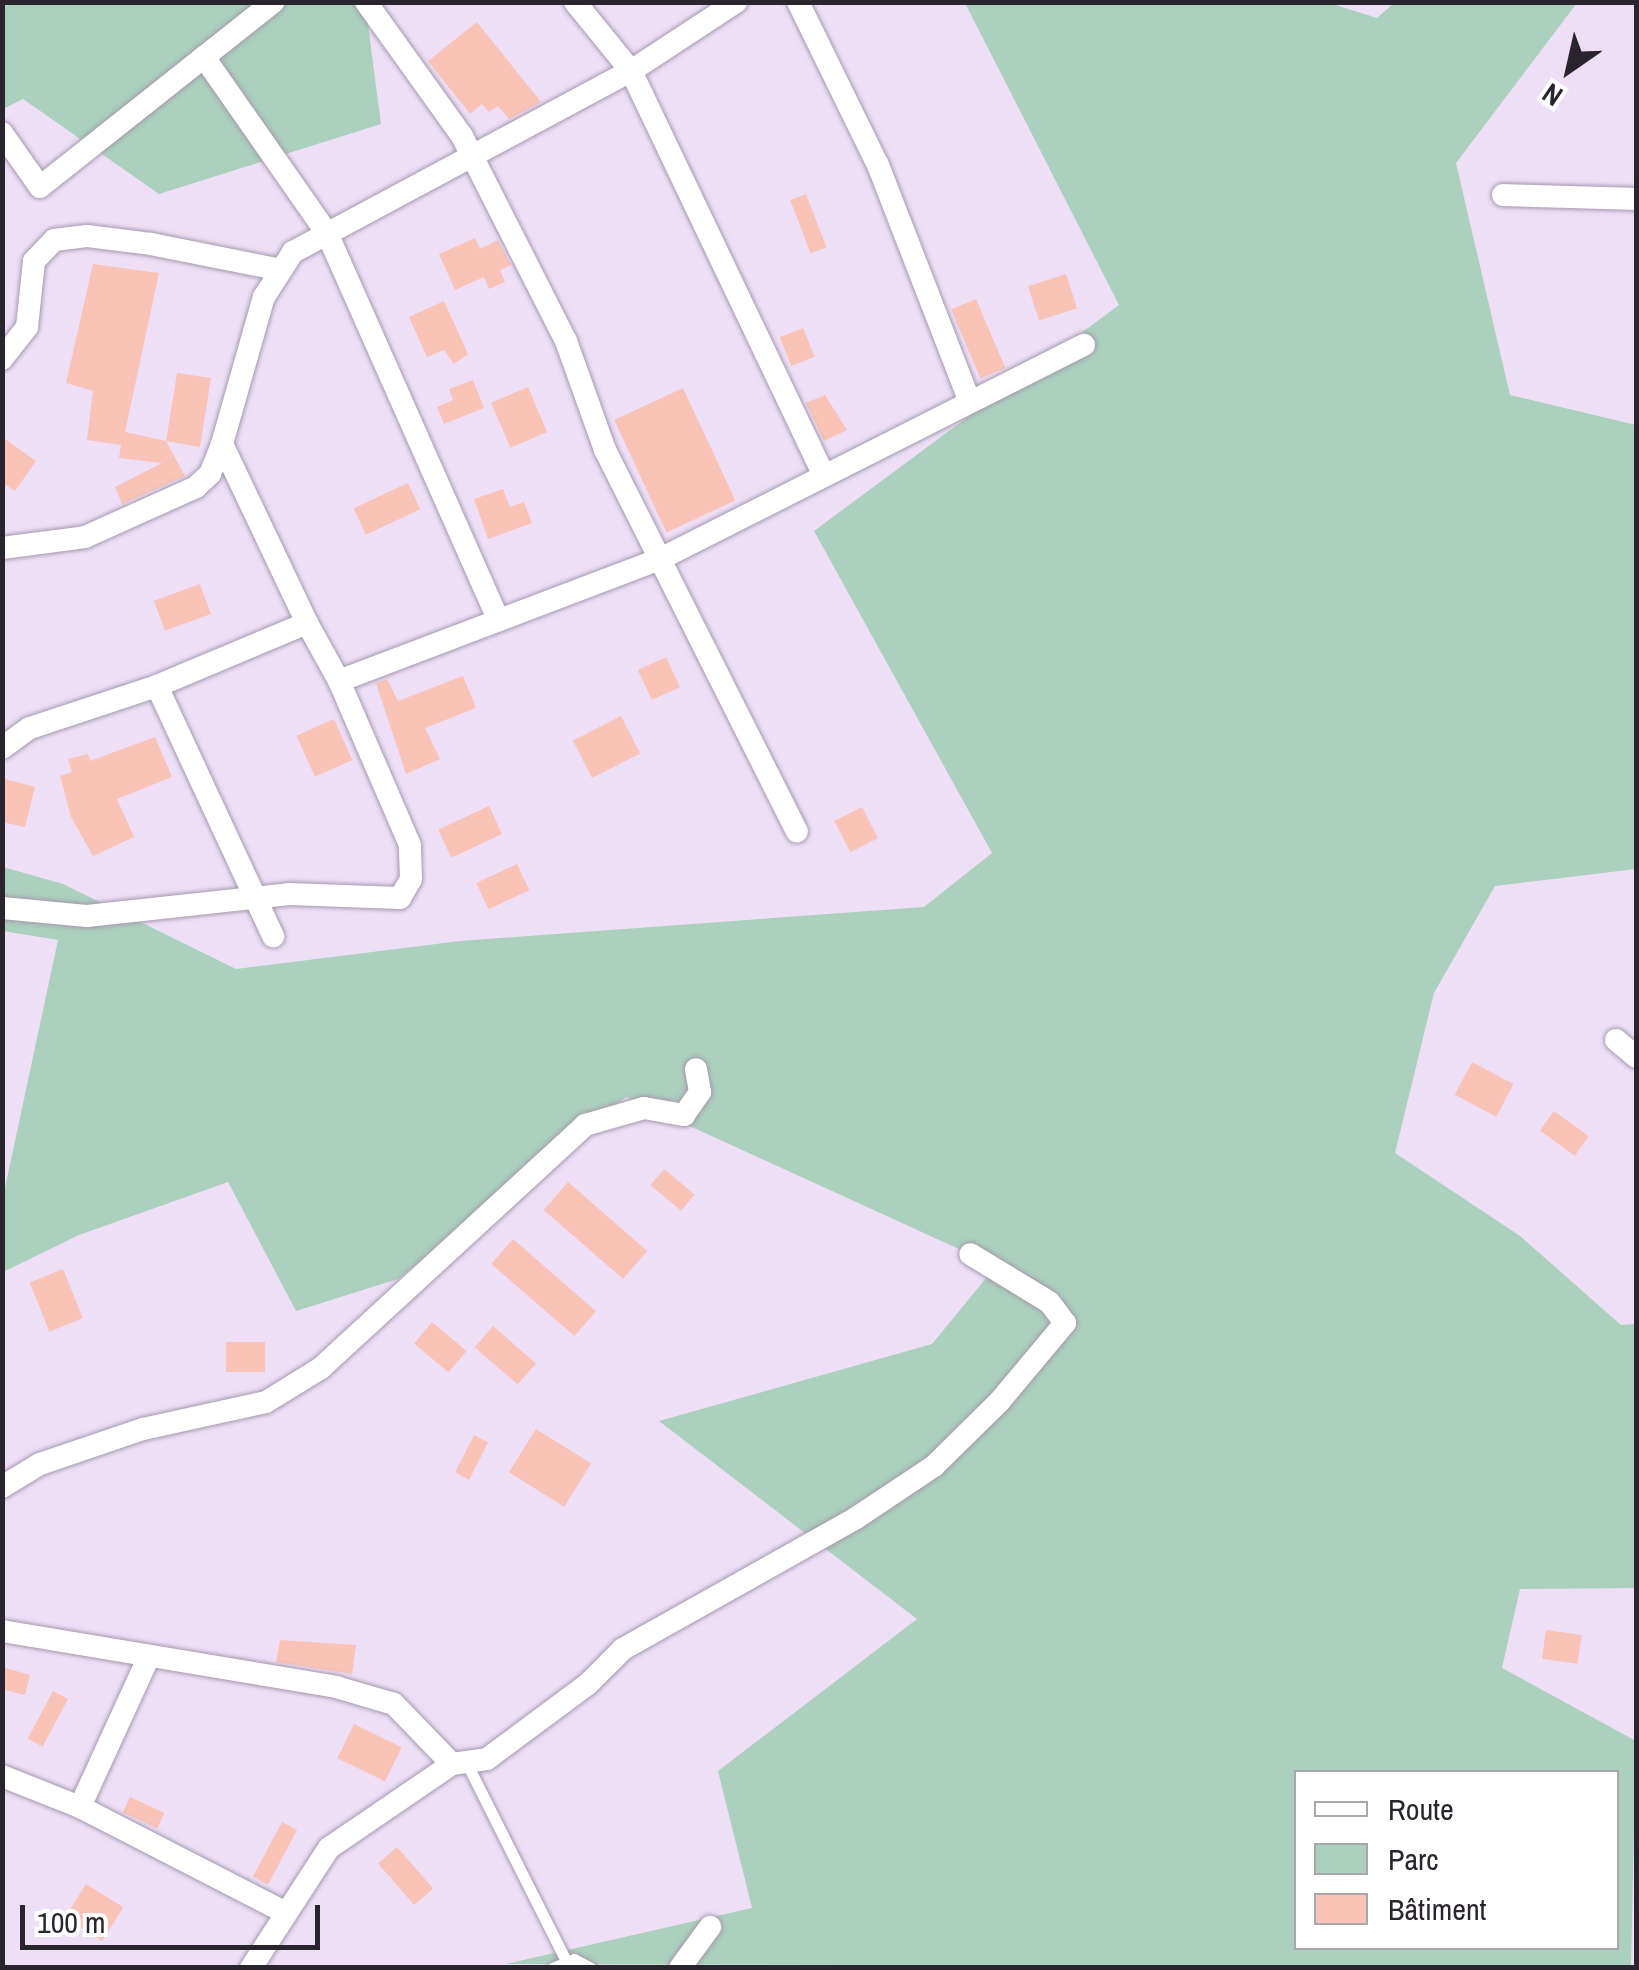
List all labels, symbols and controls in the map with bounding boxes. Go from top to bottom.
north arrow [1519,20,1619,120]
text: N [1535,74,1570,115]
legend [1294,1770,1619,1950]
text: Route [1388,1789,1454,1829]
text: Parc [1388,1839,1439,1879]
scale bar [25,1885,325,1947]
text: Bâtiment [1388,1889,1486,1929]
text: 100 m [37,1902,105,1942]

